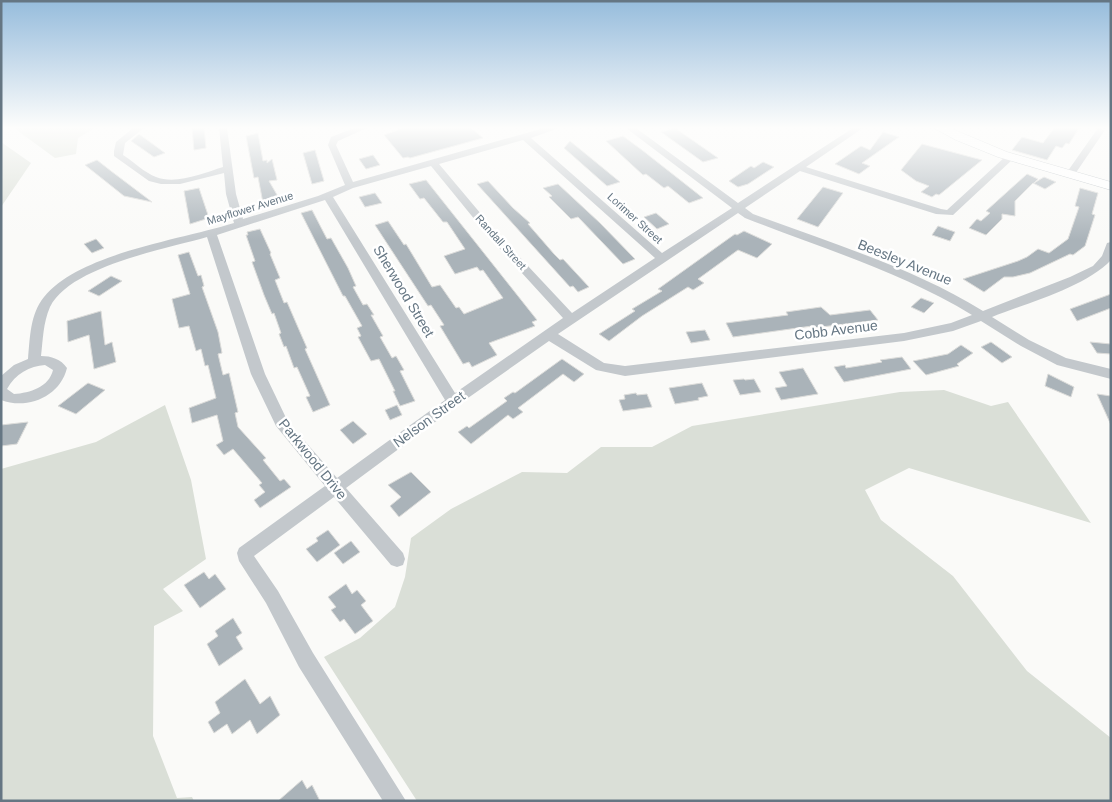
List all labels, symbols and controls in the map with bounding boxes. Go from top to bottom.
street label: Mayflower Avenue [205,189,295,227]
street label: Lorimer Street [605,190,665,246]
street label: Randall Street [473,212,529,272]
street label: Beesley Avenue [856,236,955,288]
street label: Sherwood Street [370,242,438,340]
street label: Cobb Avenue [793,317,879,343]
street label: Nelson Street [390,388,468,450]
street label: Parkwood Drive [276,416,350,503]

